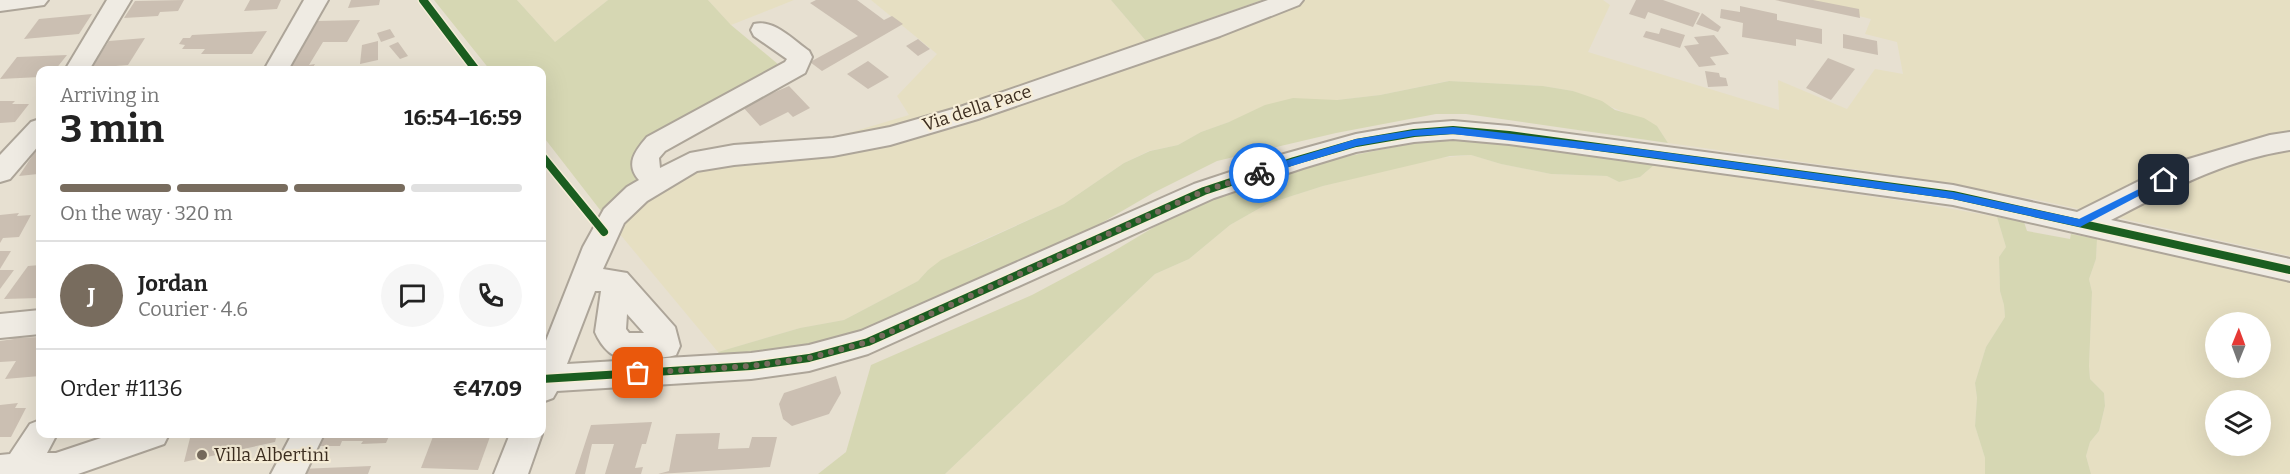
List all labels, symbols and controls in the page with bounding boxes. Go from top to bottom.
street label: Via della Pace [920,80,1034,136]
text: Arriving in [60,83,159,107]
text: 16:54–16:59 [404,104,522,131]
text: 3 min [60,106,164,152]
courier [1229,143,1289,203]
pin [2138,154,2189,205]
icon: bike [1243,157,1276,190]
icon: home [2147,163,2180,196]
text: On the way · 320 m [60,201,233,225]
button: chat [381,264,444,327]
button: phone [459,264,522,327]
text: Jordan [138,270,208,297]
text: J [88,282,95,309]
text: Courier · 4.6 [138,297,248,321]
north arrow [2205,312,2271,378]
map controls [2205,312,2271,456]
pin [612,347,663,398]
icon: bag [621,356,654,389]
text: Order #1136 [60,375,182,402]
text: €47.09 [453,375,522,402]
button: layers [2205,390,2271,456]
place label: Villa Albertini [214,444,329,466]
marker: Villa Albertini [195,448,209,462]

